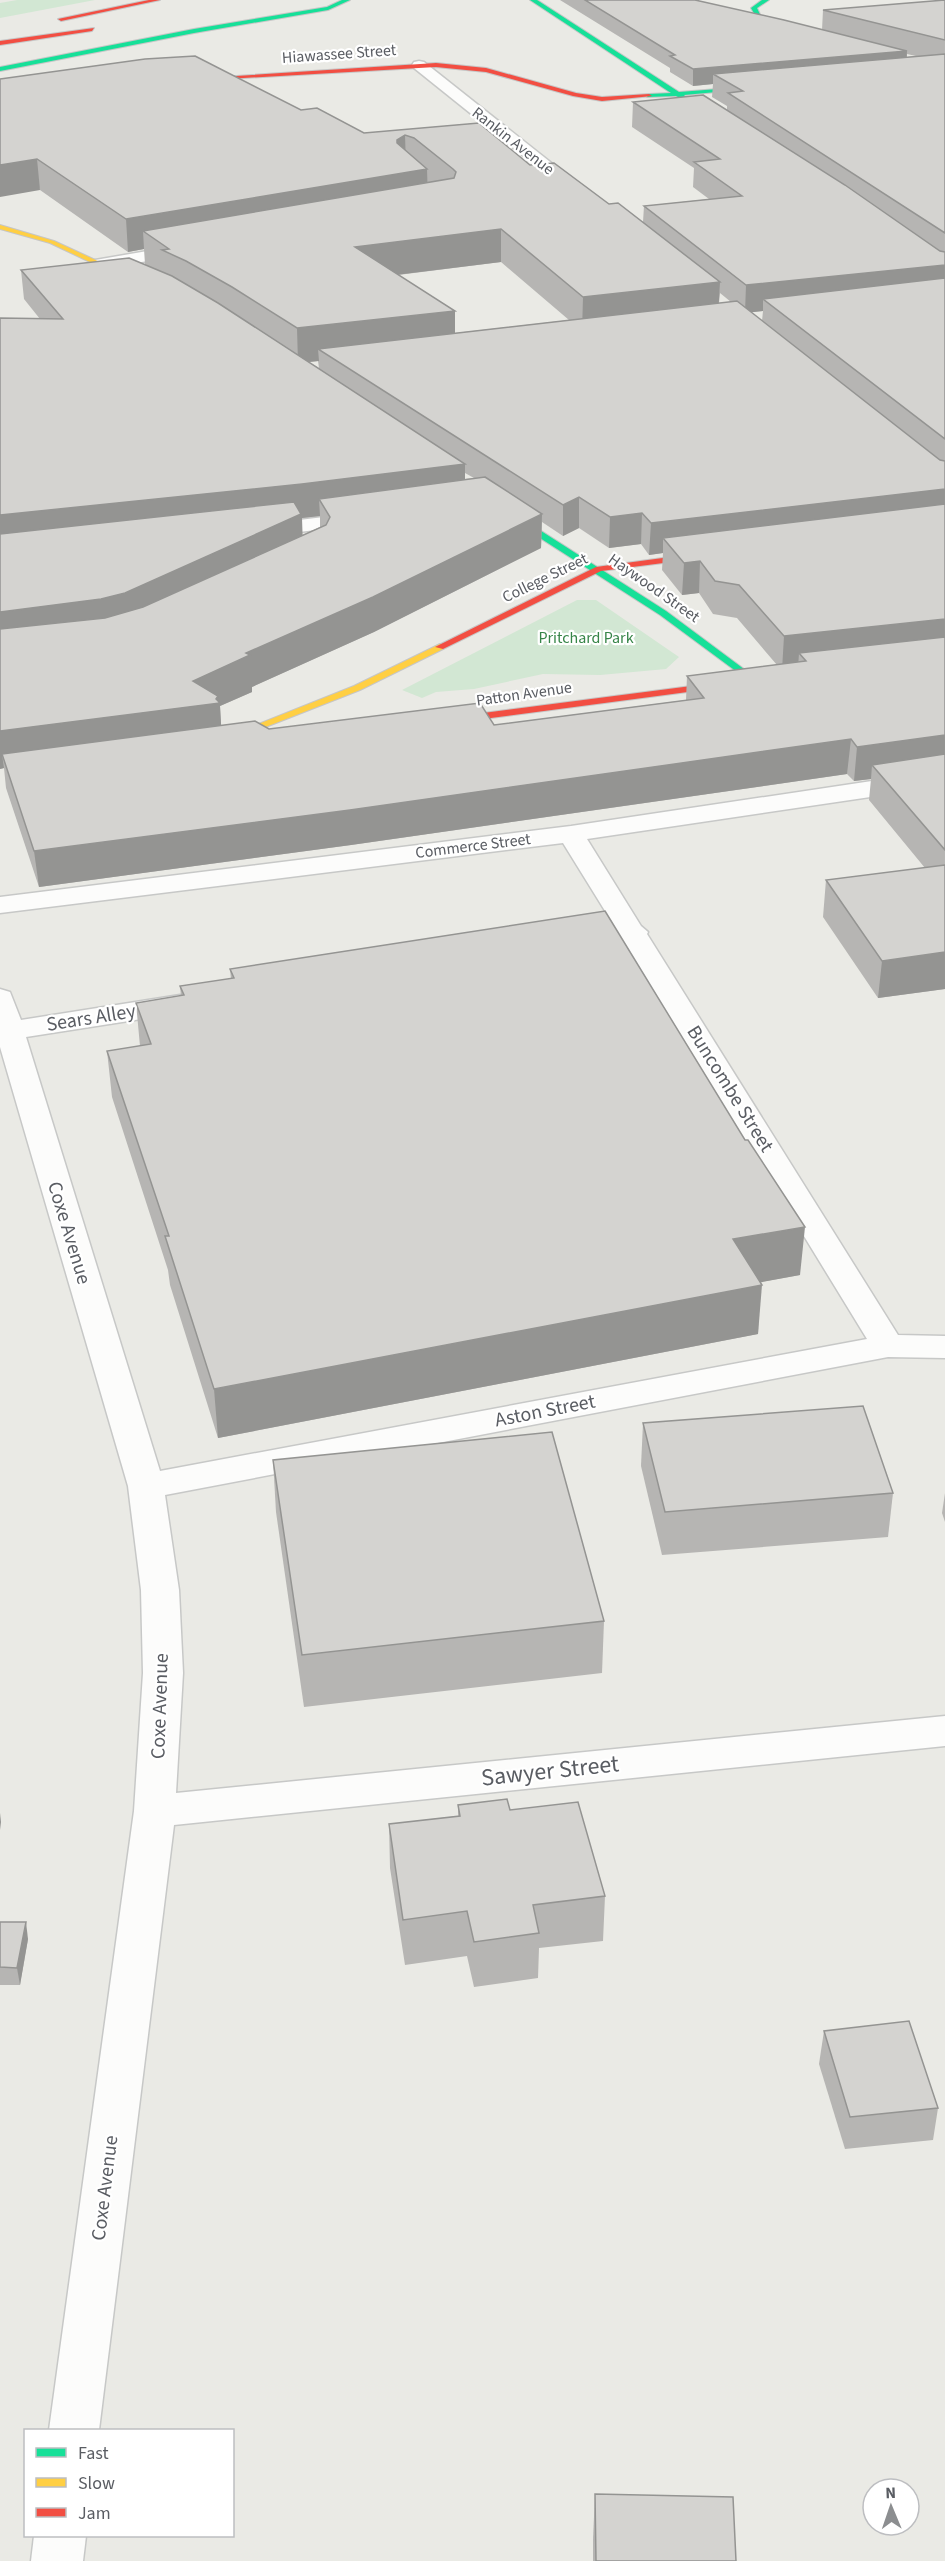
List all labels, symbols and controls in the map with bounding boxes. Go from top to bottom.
street label: Hiawassee Street [281,39,397,69]
street label: Rankin Avenue [467,102,559,180]
street label: College Street [498,548,592,608]
street label: Haywood Street [604,548,705,628]
park label: Pritchard Park [538,627,634,649]
street label: Patton Avenue [475,676,573,712]
street label: Commerce Street [414,828,532,864]
street label: Sears Alley [44,997,138,1039]
street label: Buncombe Street [680,1020,780,1158]
street label: Coxe Avenue [40,1178,98,1288]
street label: Aston Street [492,1388,598,1434]
street label: Coxe Avenue [144,1652,176,1759]
street label: Sawyer Street [479,1746,621,1796]
street label: Coxe Avenue [85,2134,125,2242]
legend [24,2429,234,2537]
text: Fast [78,2441,109,2466]
text: Slow [78,2471,115,2496]
north arrow [861,2477,921,2537]
text: N [885,2482,896,2504]
text: Jam [78,2501,111,2526]

